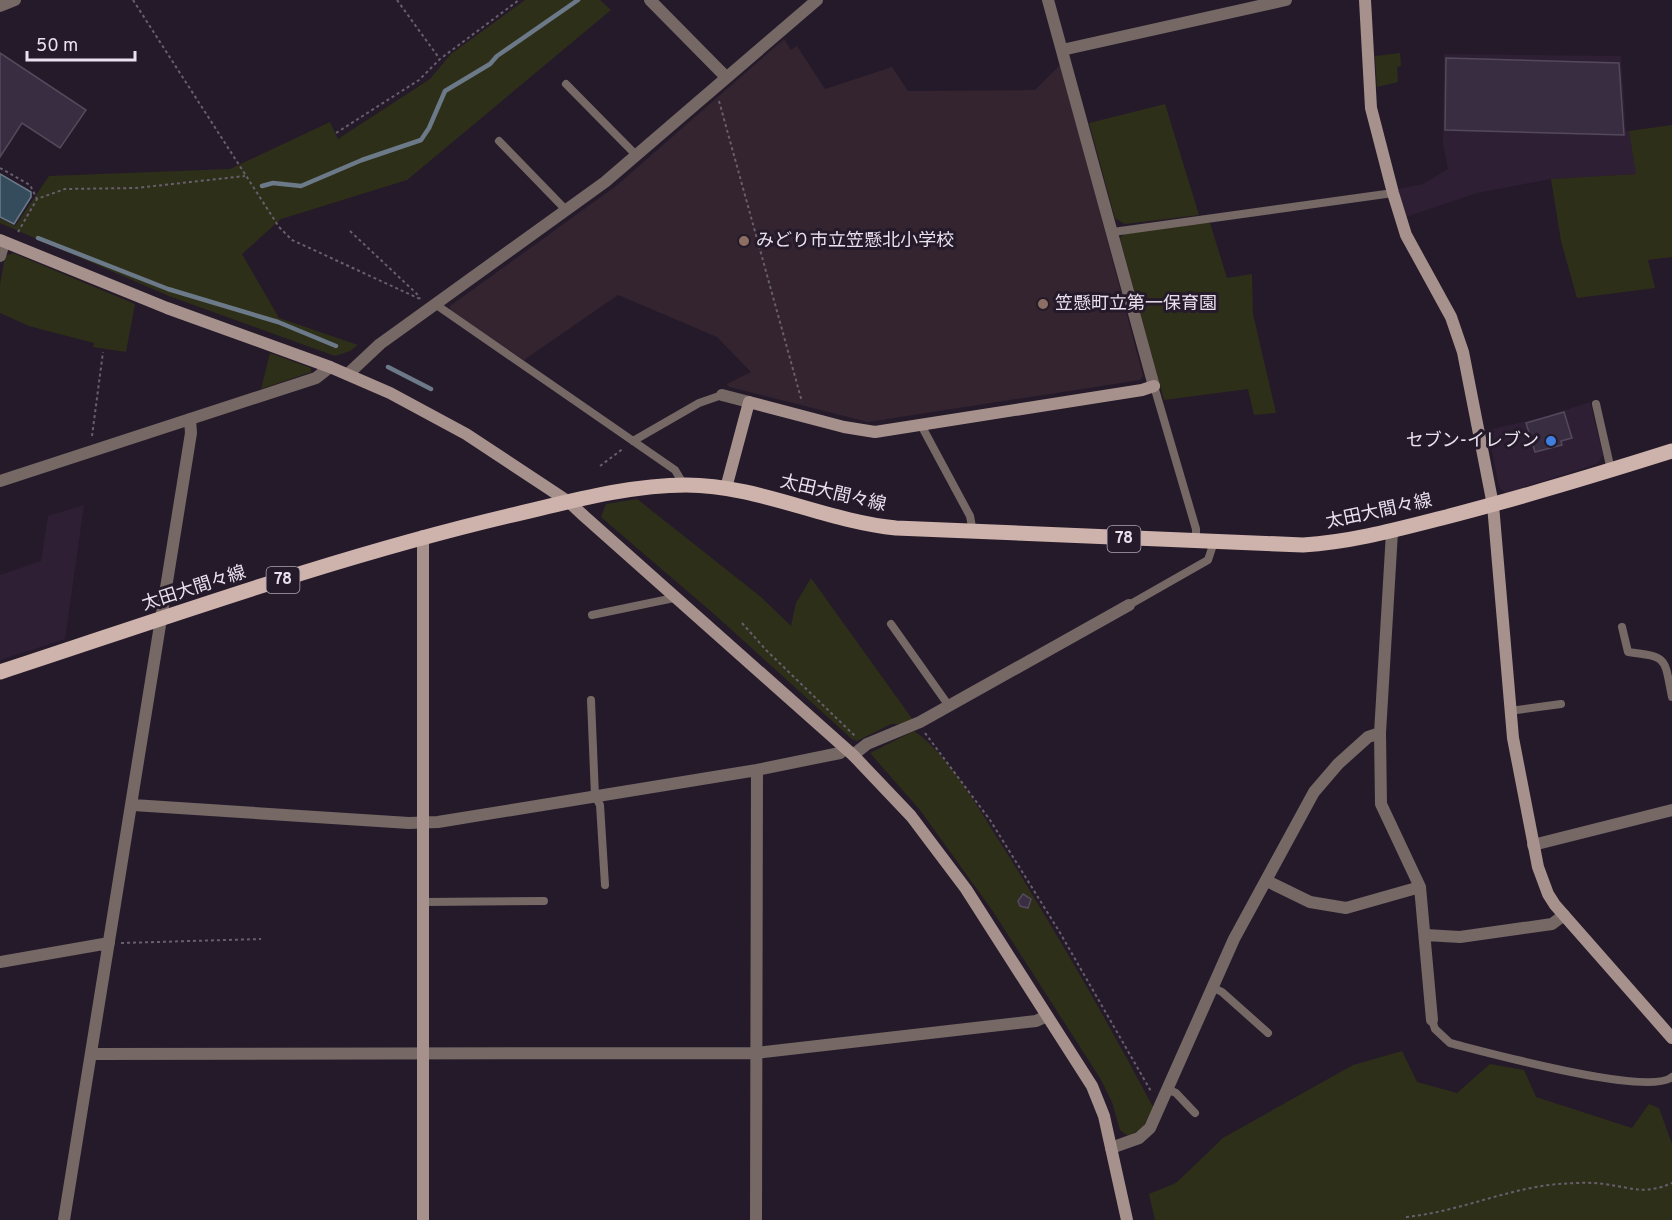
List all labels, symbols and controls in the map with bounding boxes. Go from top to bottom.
scale bar [27,24,135,62]
text: 50 m [36,35,78,58]
place label: みどり市立笠懸北小学校 [756,230,954,253]
marker: みどり市立笠懸北小学校 [737,234,751,248]
place label: 笠懸町立第一保育園 [1055,293,1217,316]
marker: 笠懸町立第一保育園 [1036,297,1050,311]
place label: セブン-イレブン [1406,430,1539,453]
marker: セブン-イレブン [1544,434,1558,448]
street label: 太田大間々線 [778,471,888,517]
street label: 太田大間々線 [1324,490,1434,534]
road number: 78 [1108,526,1140,552]
street label: 太田大間々線 [139,561,249,617]
road number: 78 [266,567,300,593]

